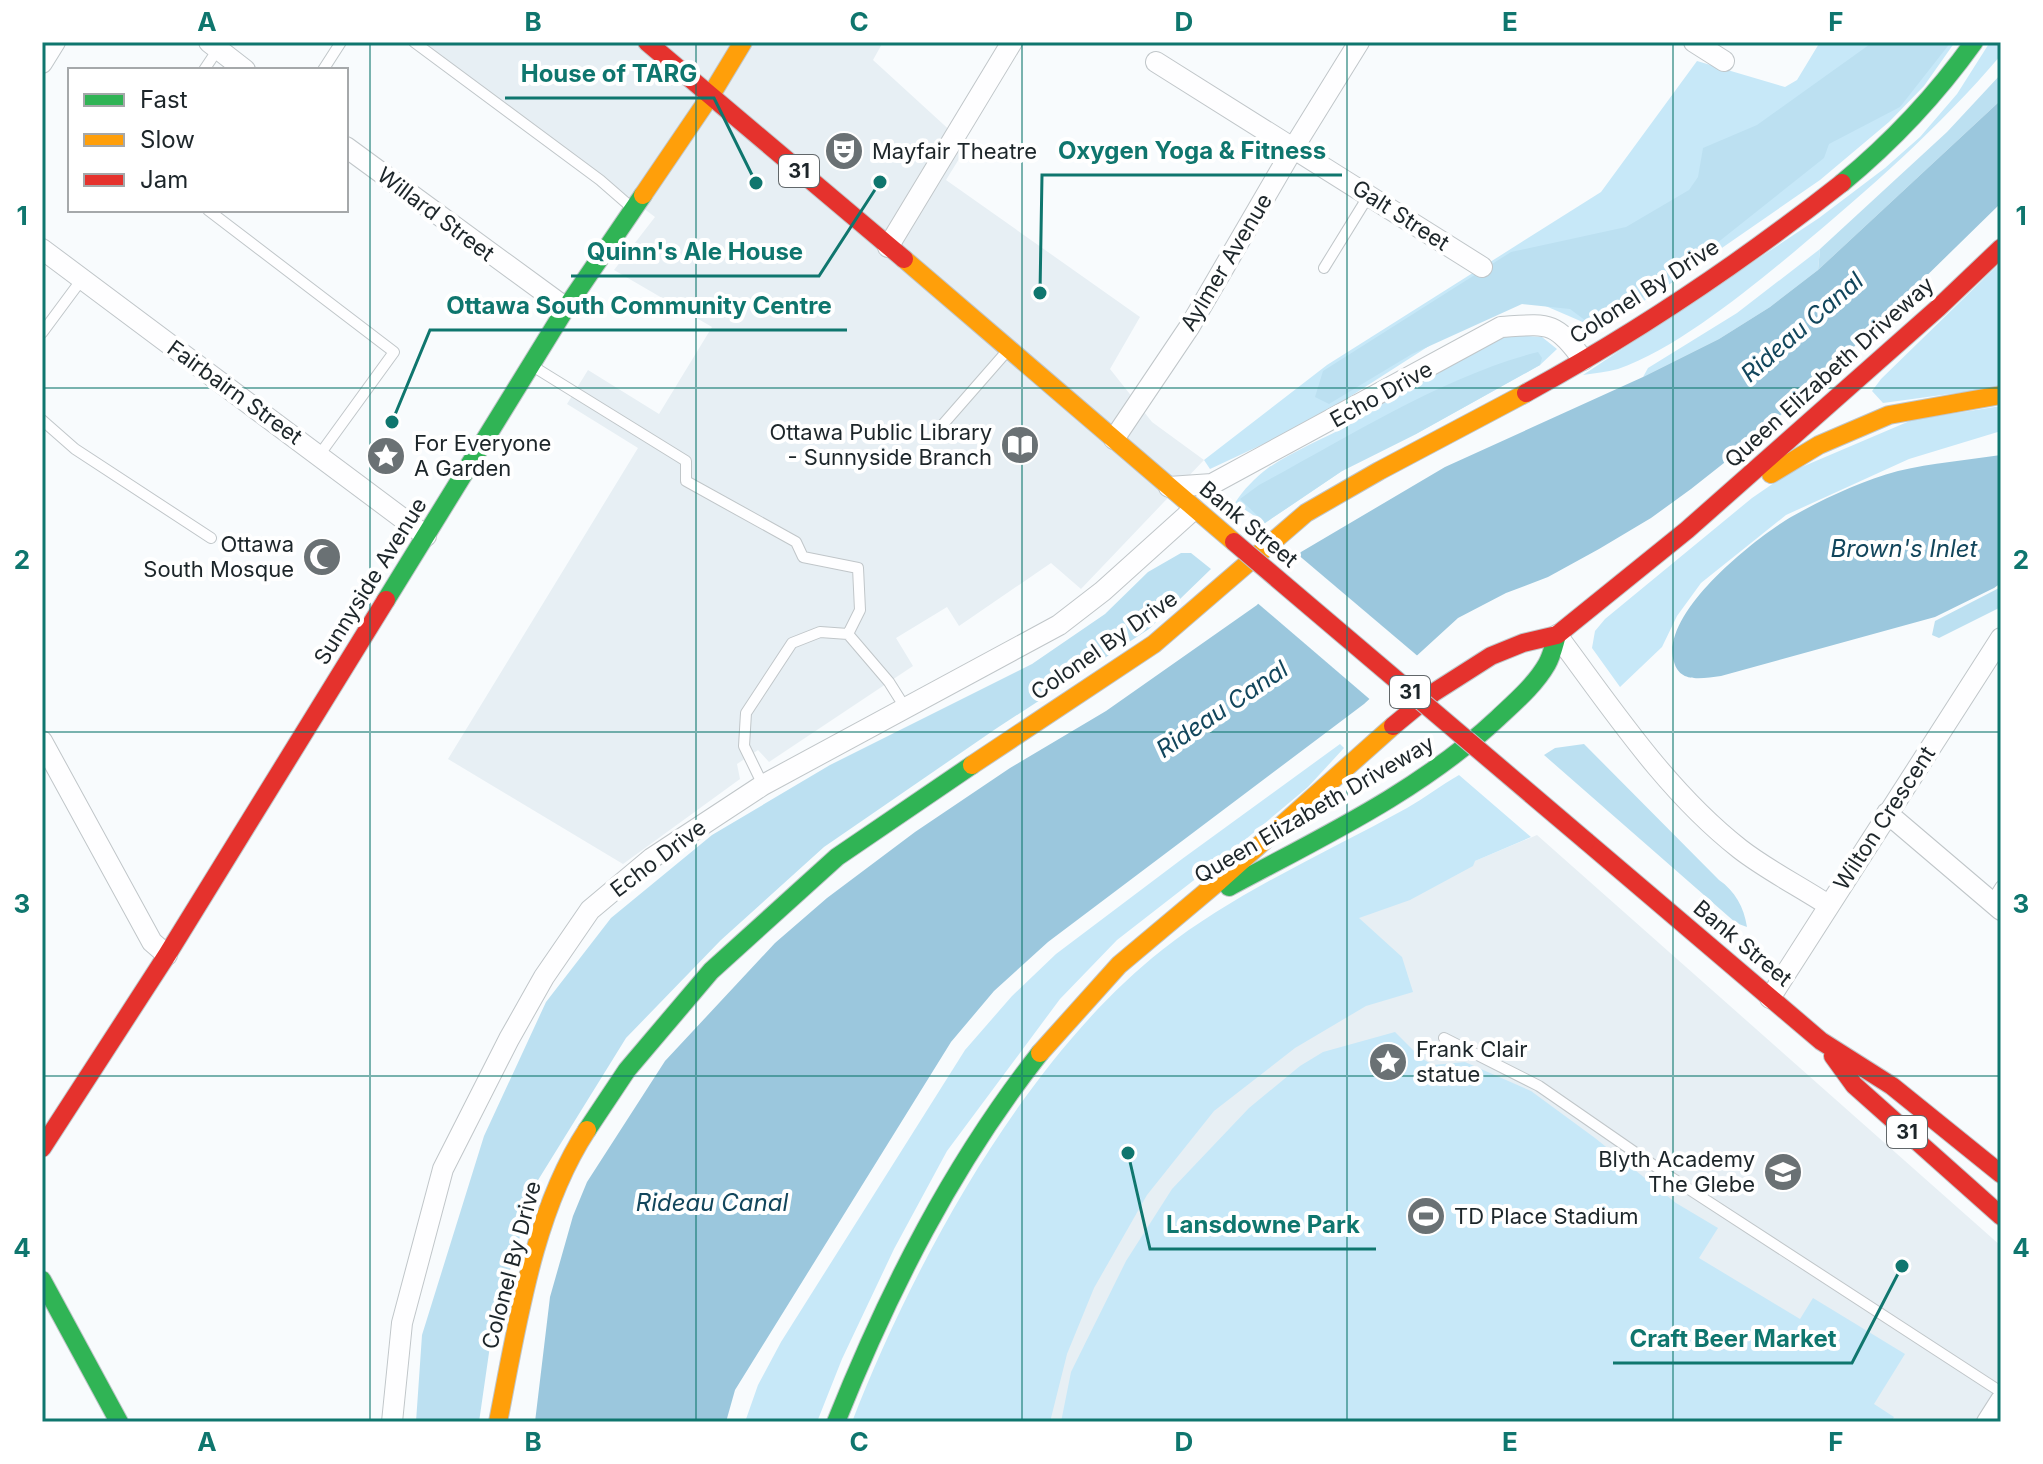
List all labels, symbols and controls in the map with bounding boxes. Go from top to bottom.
text: A [197,6,217,37]
text: B [524,6,542,37]
text: C [849,6,869,37]
text: D [1175,6,1193,37]
text: E [1502,6,1518,37]
text: F [1828,6,1844,37]
callout: House of TARG [505,50,714,98]
text: House of TARG [521,59,697,88]
legend [68,68,348,212]
text: Fast [140,85,188,114]
text: Slow [140,125,195,154]
callout: Oxygen Yoga & Fitness [1042,127,1342,175]
theatre icon: Mayfair Theatre [823,130,865,172]
text: Oxygen Yoga & Fitness [1058,136,1326,165]
place label: Mayfair Theatre [872,138,1037,164]
road number: 31 [779,155,819,187]
street label: Willard Street [372,162,500,266]
text: Jam [140,165,188,194]
street label: Galt Street [1348,174,1454,256]
street label: Aylmer Avenue [1175,189,1277,335]
text: 1 [16,200,28,231]
text: 1 [2015,200,2027,231]
callout: Quinn's Ale House [571,228,819,276]
street label: Colonel By Drive [1565,233,1723,349]
text: Quinn's Ale House [587,237,803,266]
water label: Rideau Canal [1735,266,1869,388]
street label: Queen Elizabeth Driveway [1719,271,1939,473]
callout: Ottawa South Community Centre [430,282,847,330]
text: Ottawa South Community Centre [446,291,832,320]
street label: Fairbairn Street [163,334,307,450]
street label: Echo Drive [1325,355,1437,433]
place label: Ottawa Public Library - Sunnyside Branch [770,419,992,470]
library icon: Ottawa Public Library - Sunnyside Branch [999,424,1041,466]
place label: For Everyone A Garden [414,430,551,481]
place icon: For Everyone A Garden [365,435,407,477]
street label: Bank Street [1195,475,1303,573]
street label: Sunnyside Avenue [308,493,432,669]
place label: Ottawa South Mosque [143,531,294,582]
water label: Brown's Inlet [1831,534,1979,563]
mosque icon: Ottawa South Mosque [301,536,343,578]
text: 2 [14,544,30,575]
text: 2 [2013,544,2029,575]
street label: Colonel By Drive [1026,585,1182,705]
water label: Rideau Canal [1151,654,1293,764]
road number: 31 [1390,676,1430,708]
street label: Queen Elizabeth Driveway [1190,730,1438,888]
street label: Wilton Crescent [1828,741,1940,895]
street label: Echo Drive [605,814,711,902]
text: 3 [14,888,30,919]
text: 3 [2013,888,2029,919]
street label: Bank Street [1689,894,1797,992]
place label: Frank Clair statue [1416,1036,1528,1087]
place icon: Frank Clair statue [1367,1041,1409,1083]
road number: 31 [1887,1116,1927,1148]
place label: Blyth Academy The Glebe [1598,1146,1755,1197]
school or university icon: Blyth Academy The Glebe [1762,1151,1804,1193]
street label: Colonel By Drive [476,1178,546,1352]
water label: Rideau Canal [636,1188,788,1217]
sports icon: TD Place Stadium [1405,1195,1447,1237]
callout: Lansdowne Park [1150,1201,1376,1249]
place label: TD Place Stadium [1454,1203,1638,1229]
text: Lansdowne Park [1166,1210,1360,1239]
text: 4 [13,1232,31,1263]
text: 4 [2012,1232,2030,1263]
callout: Craft Beer Market [1613,1315,1852,1363]
text: Craft Beer Market [1629,1324,1837,1353]
text: A [197,1426,217,1457]
text: B [524,1426,542,1457]
text: C [849,1426,869,1457]
text: D [1175,1426,1193,1457]
text: E [1502,1426,1518,1457]
text: F [1828,1426,1844,1457]

